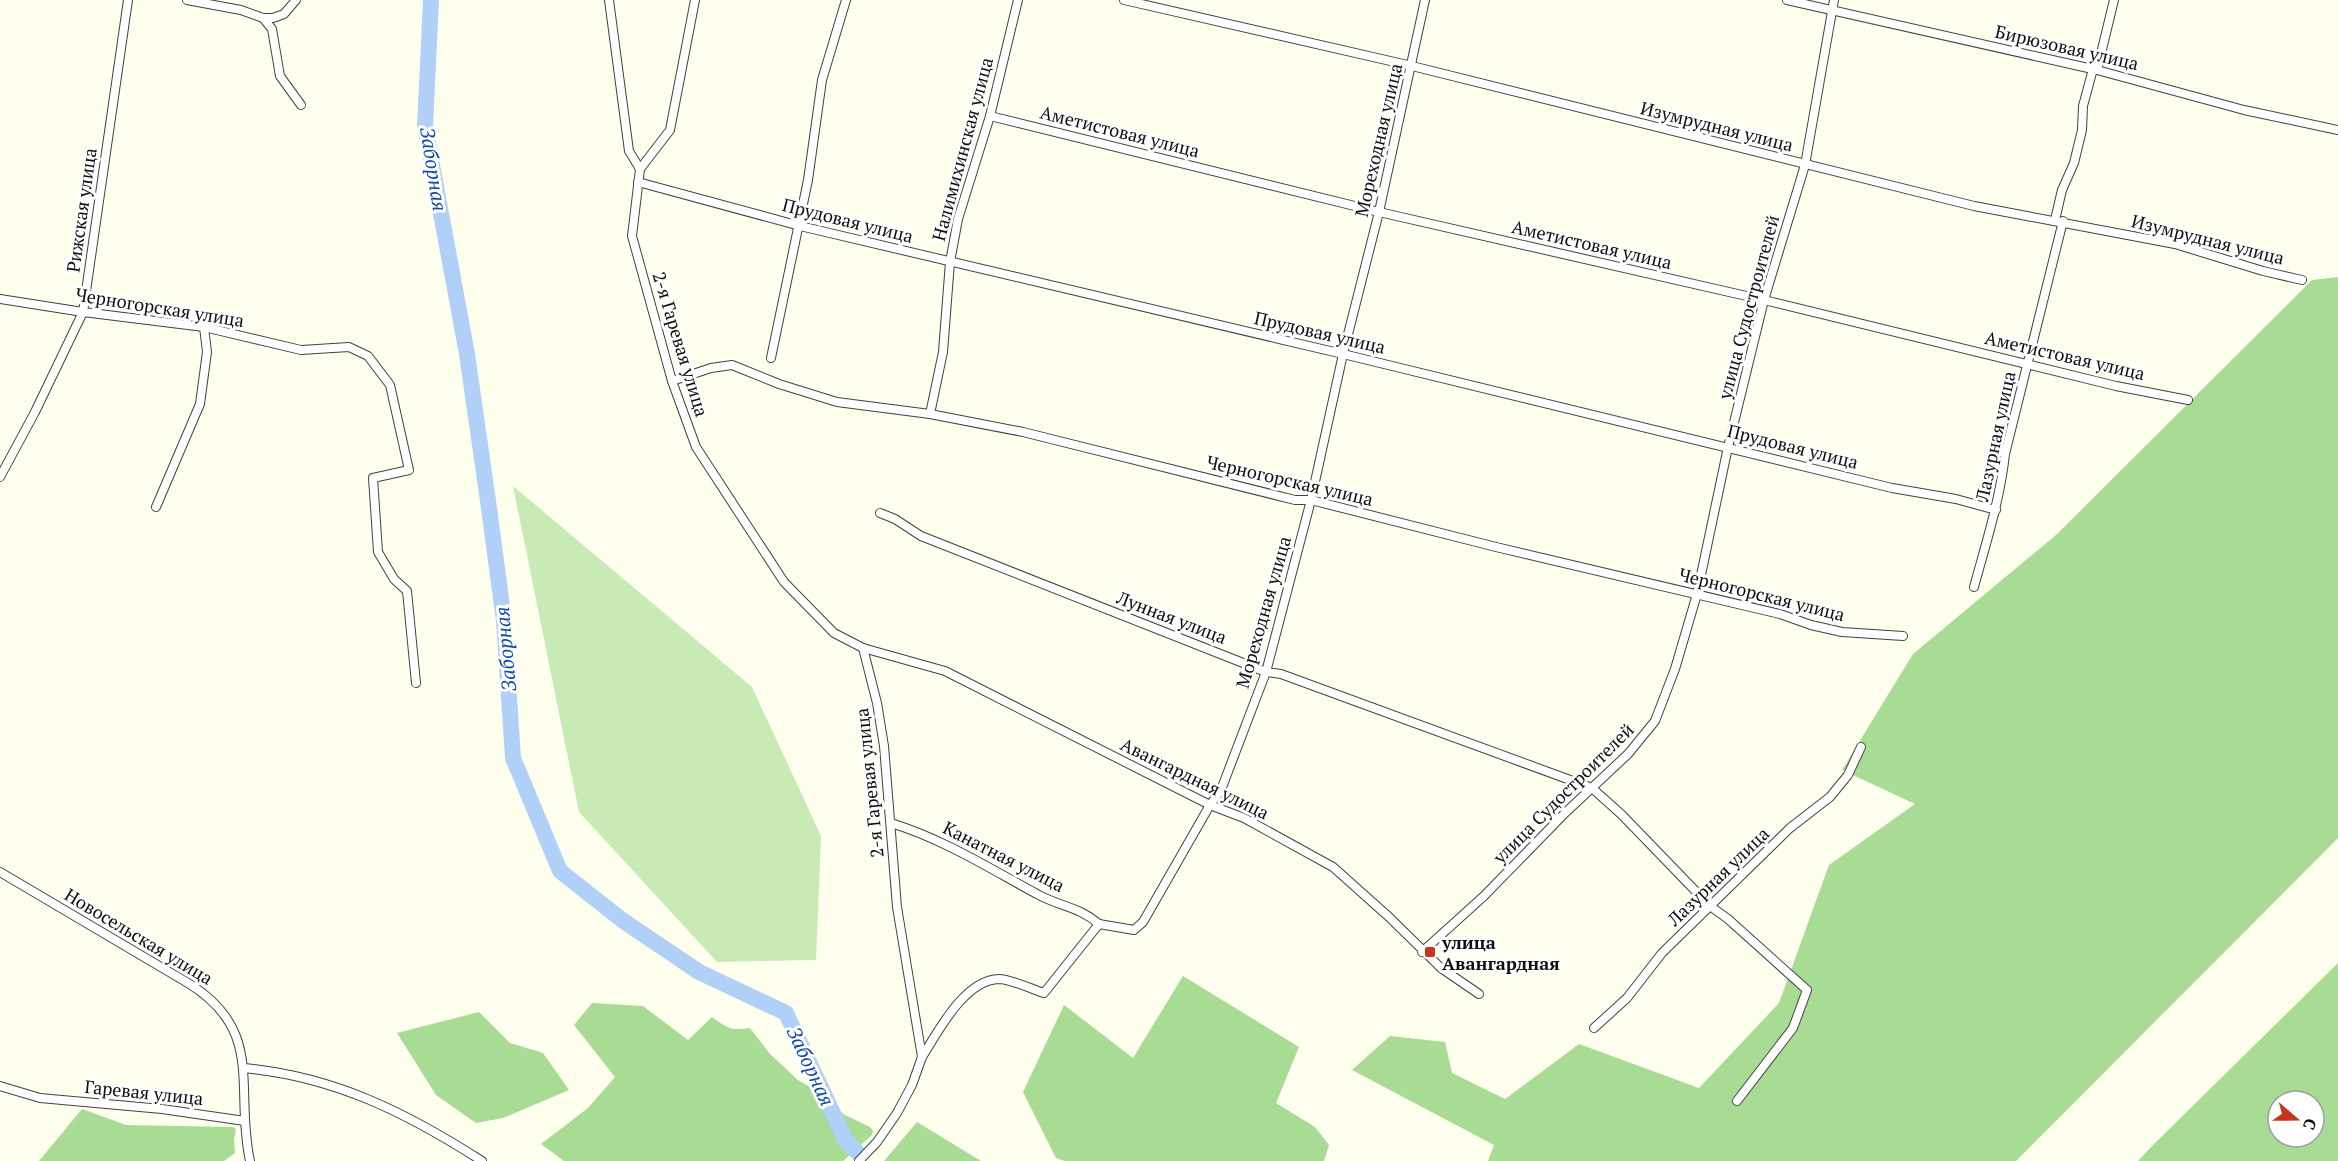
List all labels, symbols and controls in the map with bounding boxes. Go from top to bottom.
street label: Бирюзовая улица [1993,19,2141,75]
street label: Налимихинская улица [926,54,998,244]
street label: Мореходная улица [1349,61,1407,219]
street label: Изумрудная улица [1638,95,1796,157]
street label: Аметистовая улица [1038,100,1202,162]
water label: Заборная [414,125,454,213]
street label: Рижская улица [60,146,102,274]
street label: Прудовая улица [780,192,916,248]
street label: Изумрудная улица [2129,208,2287,270]
street label: улица Судостроителей [1712,212,1784,403]
street label: Аметистовая улица [1510,214,1674,274]
street label: 2-я Гаревая улица [648,269,714,419]
street label: Черногорская улица [74,282,246,332]
street label: Прудовая улица [1252,305,1388,359]
street label: Аметистовая улица [1983,325,2147,385]
street label: Лазурная улица [1969,369,2020,504]
street label: Прудовая улица [1725,418,1861,474]
street label: Черногорская улица [1204,449,1376,511]
street label: Мореходная улица [1230,533,1296,691]
street label: Черногорская улица [1676,562,1848,626]
street label: Лунная улица [1113,585,1230,649]
water label: Заборная [488,605,522,693]
street label: 2-я Гаревая улица [849,707,889,859]
street label: улица Судостроителей [1487,717,1639,869]
street label: Авангардная улица [1117,732,1273,824]
street label: Канатная улица [939,815,1069,897]
street label: Лазурная улица [1661,821,1774,931]
street label: Новосельская улица [60,882,218,990]
place label: улица Авангардная [1441,930,1560,975]
marker: улица Авангардная [1423,945,1437,959]
water label: Заборная [781,1022,841,1110]
street label: Гаревая улица [84,1074,204,1110]
north arrow [2266,1089,2326,1149]
text: С [2298,1115,2322,1133]

